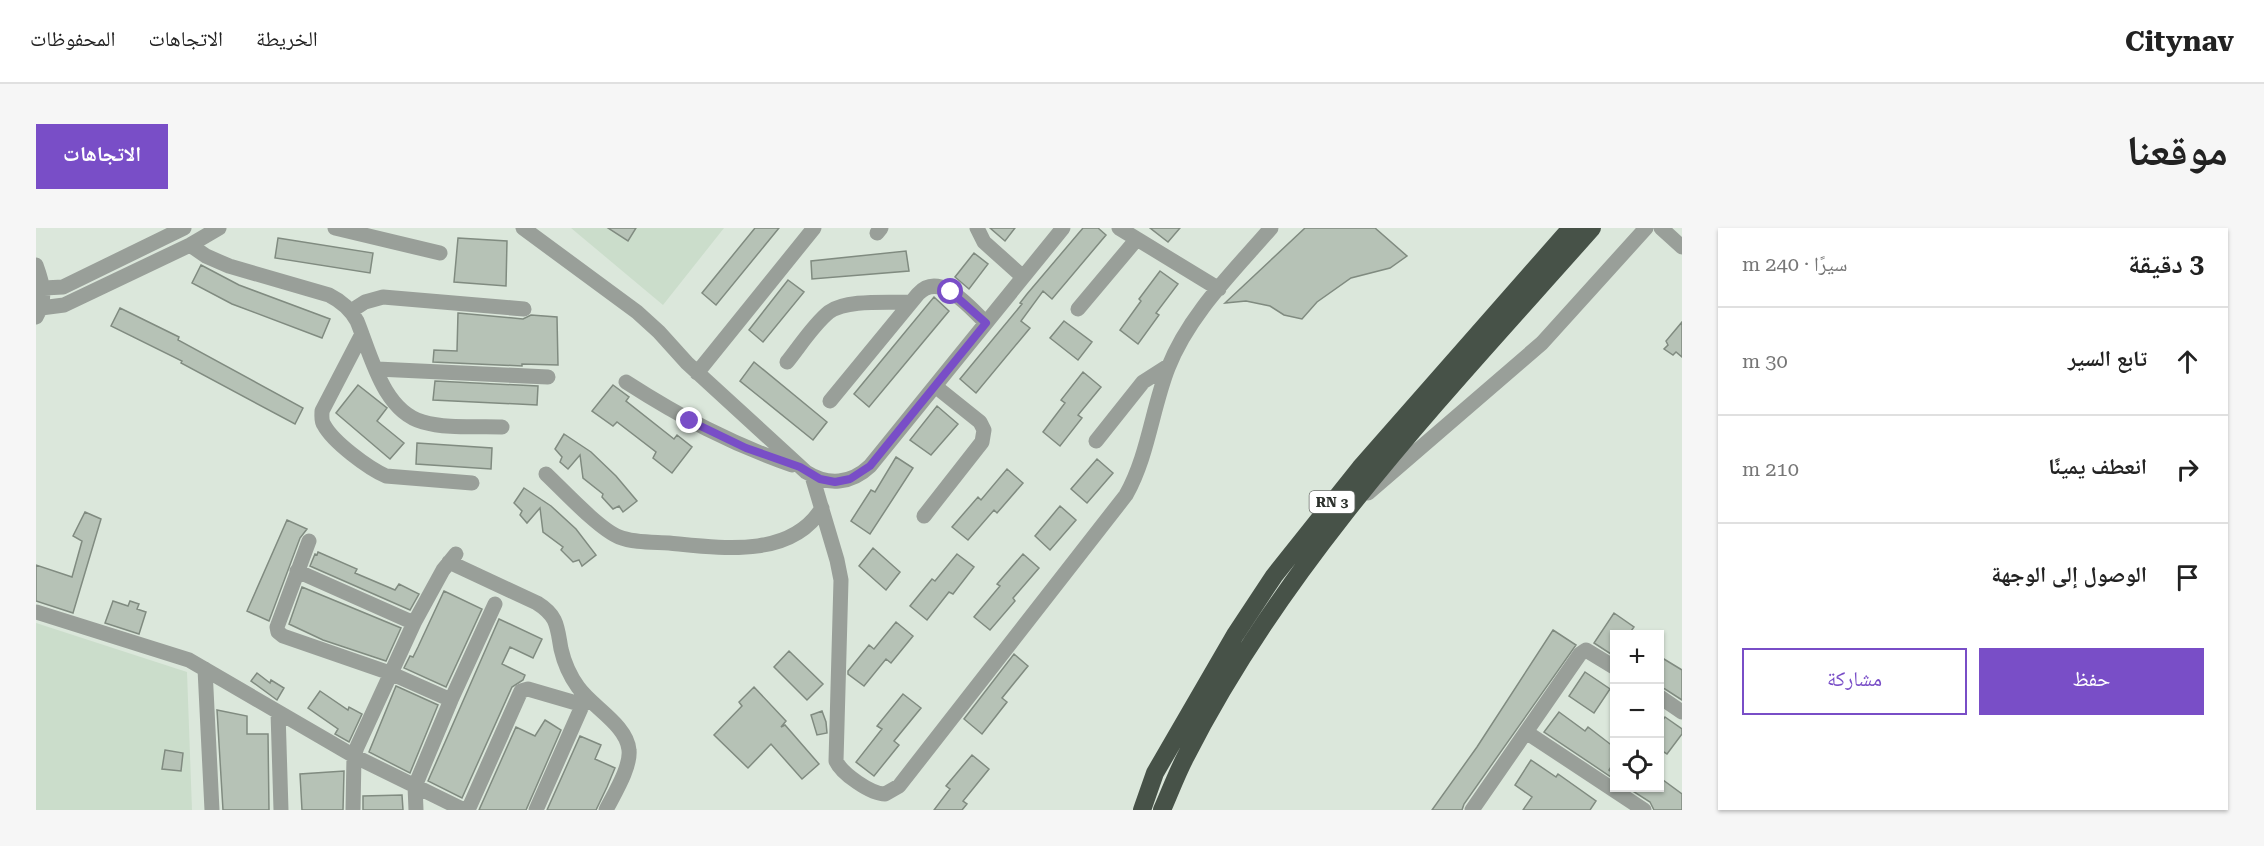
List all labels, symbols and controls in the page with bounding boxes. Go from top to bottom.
text: Citynav [2125,25,2234,58]
text: المحفوظات [30,27,115,51]
text: الاتجاهات [148,27,223,51]
text: الخريطة [256,27,318,51]
button: الاتجاهات [36,124,168,189]
text: موقعنا [2127,126,2228,175]
text: 3 دقيقة [2128,249,2204,279]
text: سيرًا · 240 m [1742,252,1847,276]
route start [937,278,963,304]
icon: ahead [2171,345,2204,378]
text: تابع السير [2068,346,2147,371]
text: 30 m [1742,349,1788,373]
route end [676,407,702,433]
icon: right [2171,453,2204,486]
text: انعطف يمينًا [2048,454,2147,479]
text: 210 m [1742,457,1799,481]
road number: RN 3 [1310,491,1354,513]
icon: arrive [2171,561,2204,594]
text: الوصول إلى الوجهة [1991,562,2147,587]
map controls [1610,630,1664,792]
button: + [1610,630,1664,684]
button: مشاركة [1742,648,1967,715]
button: حفظ [1979,648,2204,715]
button: − [1610,684,1664,738]
button: locate [1610,738,1664,792]

